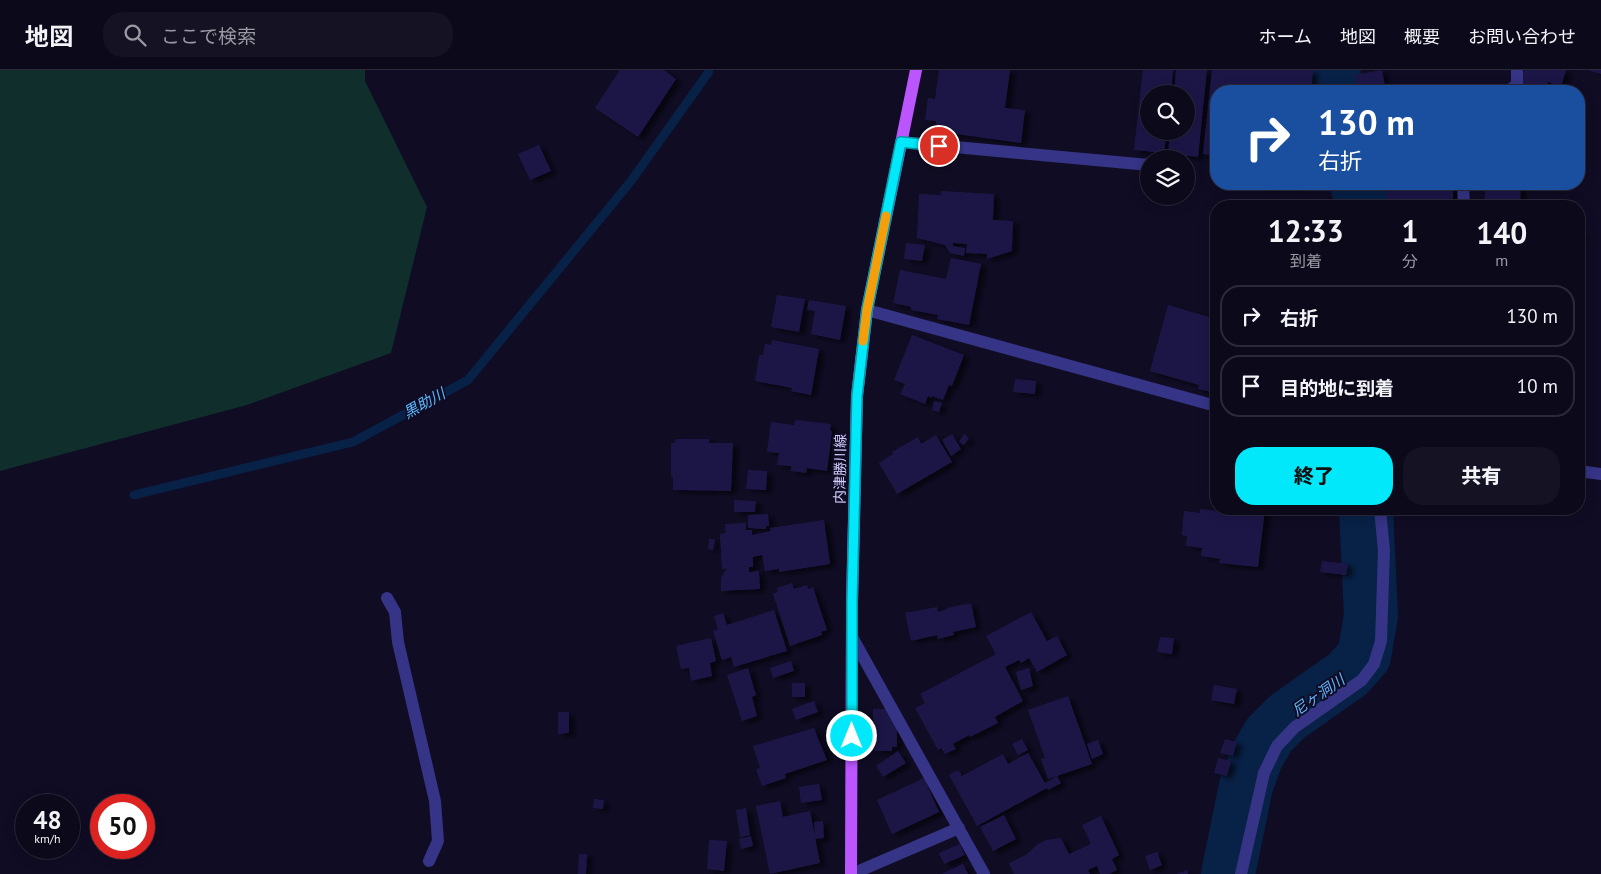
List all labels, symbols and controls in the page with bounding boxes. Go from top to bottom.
search box [103,12,453,57]
text: 地図 [25,21,73,52]
icon: search [121,21,149,49]
text: ここで検索 [161,24,256,48]
text: ホーム [1259,25,1312,48]
text: 地図 [1340,25,1376,48]
text: 概要 [1404,25,1440,48]
text: お問い合わせ [1468,25,1576,48]
map controls [1140,85,1195,205]
button: search [1140,85,1195,140]
text: 130 m [1318,99,1415,145]
icon: right [1235,105,1300,170]
pin [918,125,960,167]
icon: arrive [925,132,953,160]
text: 右折 [1318,147,1362,175]
button: layers [1140,150,1195,205]
text: 12:33 [1268,211,1344,250]
text: 1 [1402,211,1419,250]
text: 140 [1476,213,1527,252]
text: m [1495,250,1508,270]
text: 到着 [1290,251,1322,271]
text: 分 [1402,251,1418,271]
icon: right [1237,302,1265,330]
text: 130 m [1506,304,1558,328]
text: 右折 [1280,306,1318,330]
icon: arrive [1237,372,1265,400]
text: 10 m [1517,374,1558,398]
text: 目的地に到着 [1280,376,1394,400]
water label: 黒助川 [400,383,450,422]
street label: 内津勝川線 [830,434,850,504]
button: 終了 [1235,447,1393,505]
button: 共有 [1403,447,1560,505]
water label: 尼ヶ洞川 [1288,669,1350,720]
position arrow [825,709,877,761]
speed limit sign: 50 [90,794,155,859]
text: 48 [33,804,62,836]
text: km/h [34,831,61,846]

